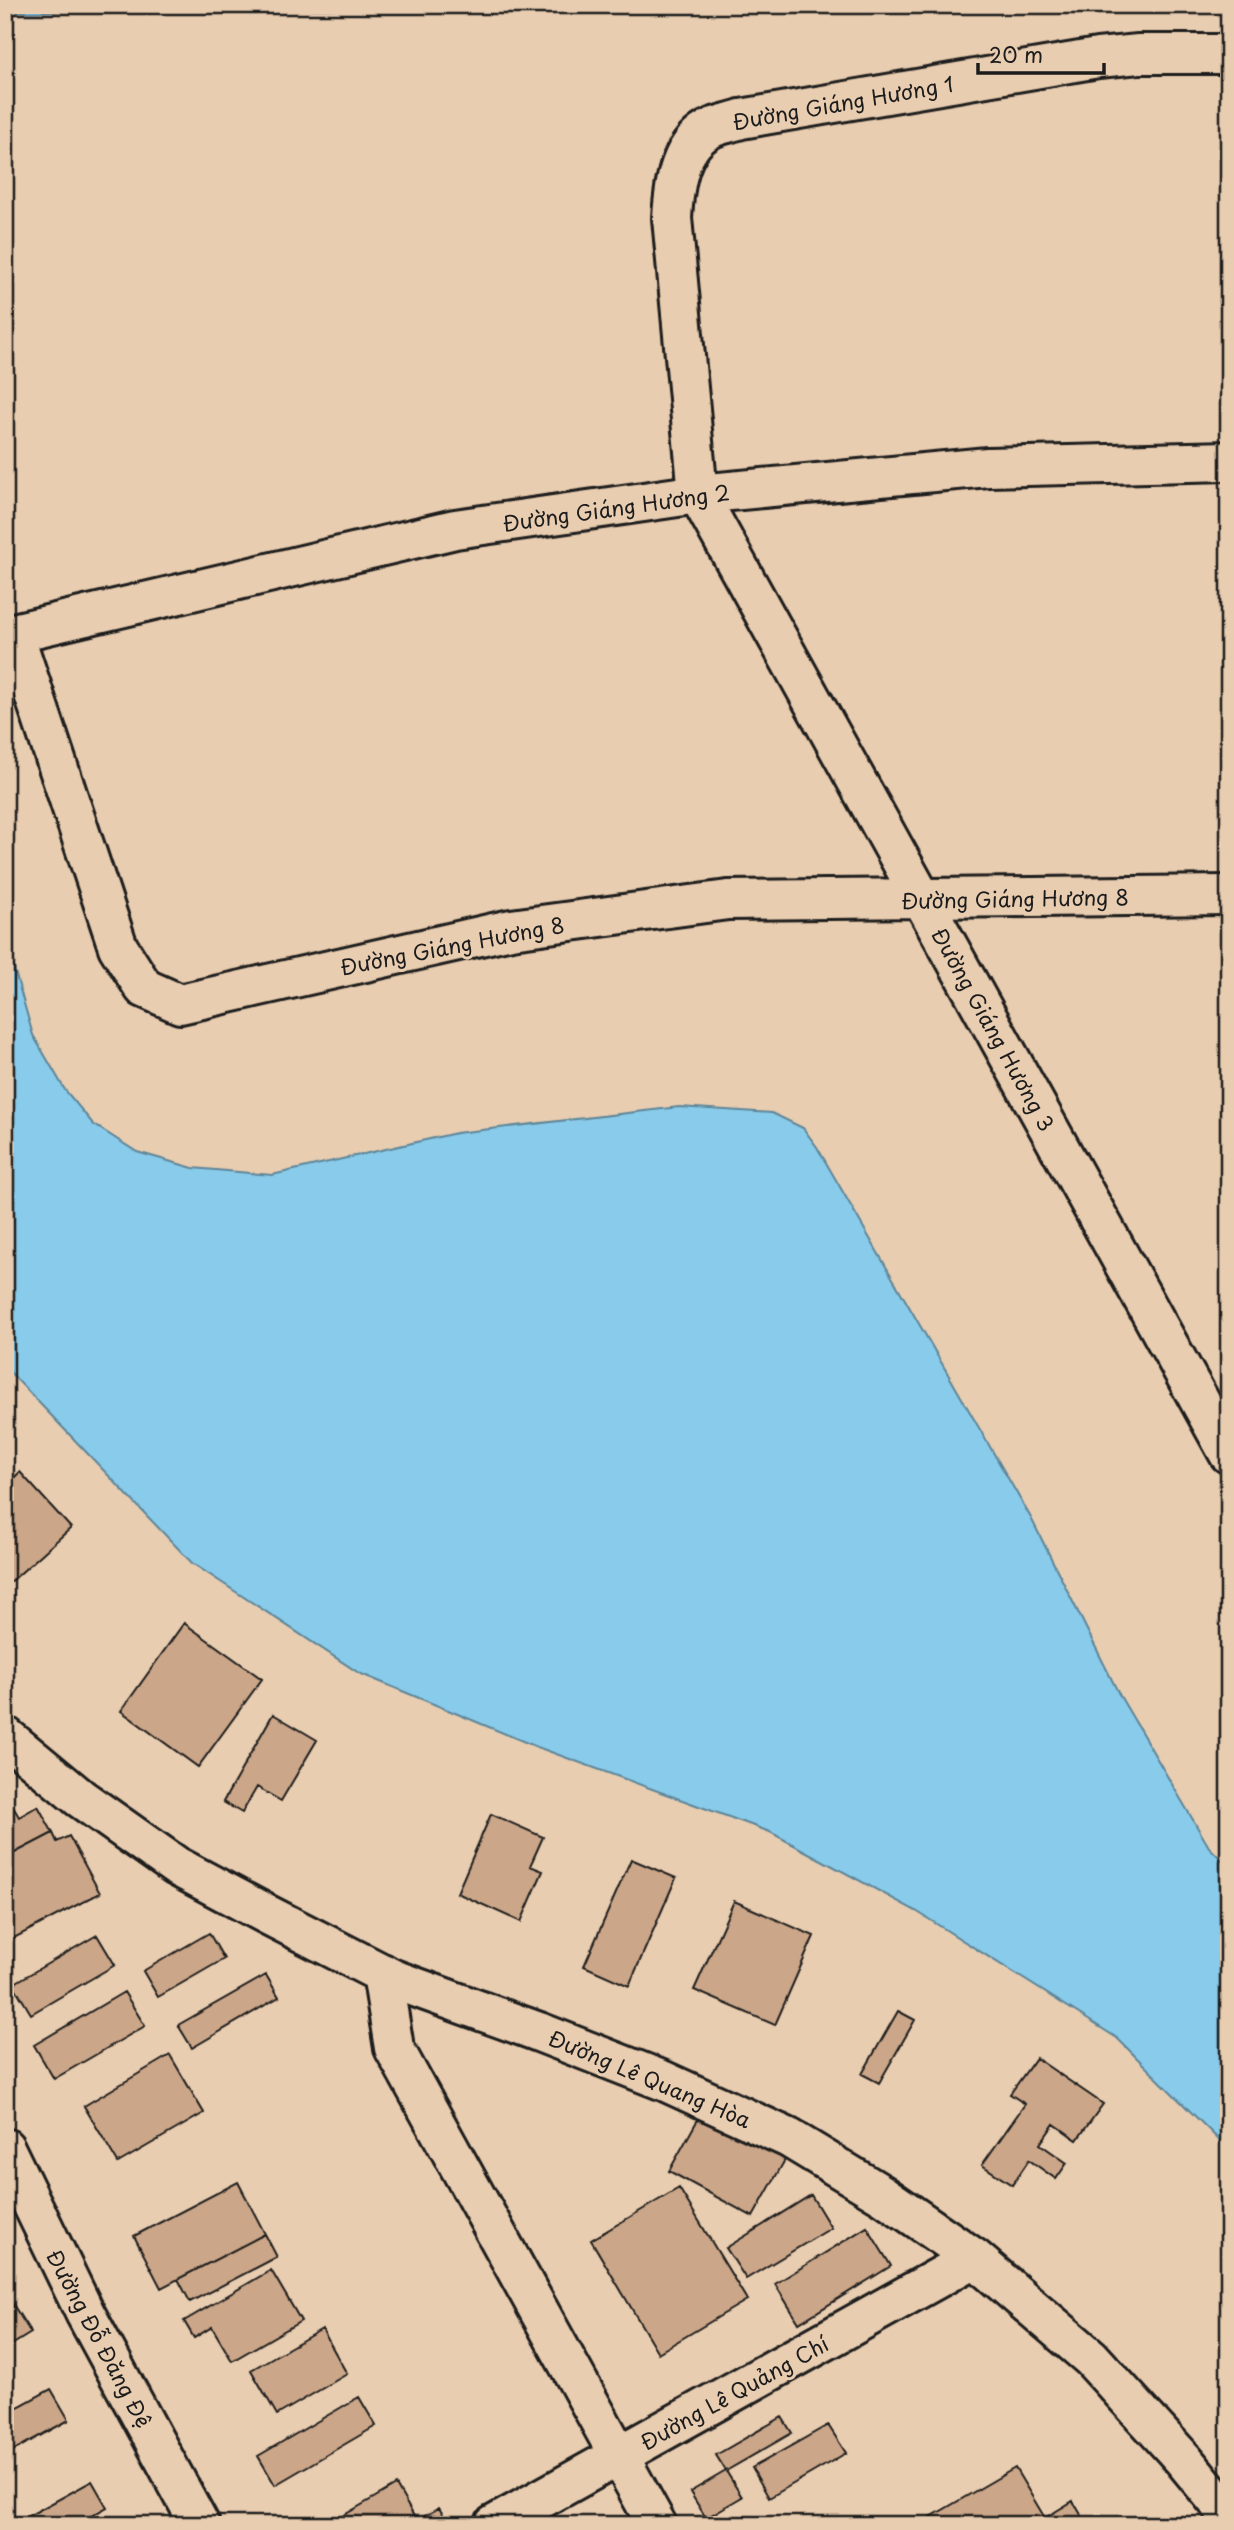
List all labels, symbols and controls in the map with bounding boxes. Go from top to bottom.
scale bar [978,32,1104,76]
text: 20 m [989,38,1043,70]
street label: Đường Giáng Hương 1 [730,67,956,137]
street label: Đường Giáng Hương 2 [501,475,731,539]
street label: Đường Giáng Hương 8 [901,880,1129,916]
street label: Đường Giáng Hương 8 [337,908,567,982]
street label: Đường Giáng Hương 3 [925,921,1063,1137]
street label: Đường Lê Quang Hòa [544,2021,757,2135]
street label: Đường Đỗ Đăng Đệ [39,2243,161,2433]
street label: Đường Lê Quảng Chí [634,2327,834,2457]

